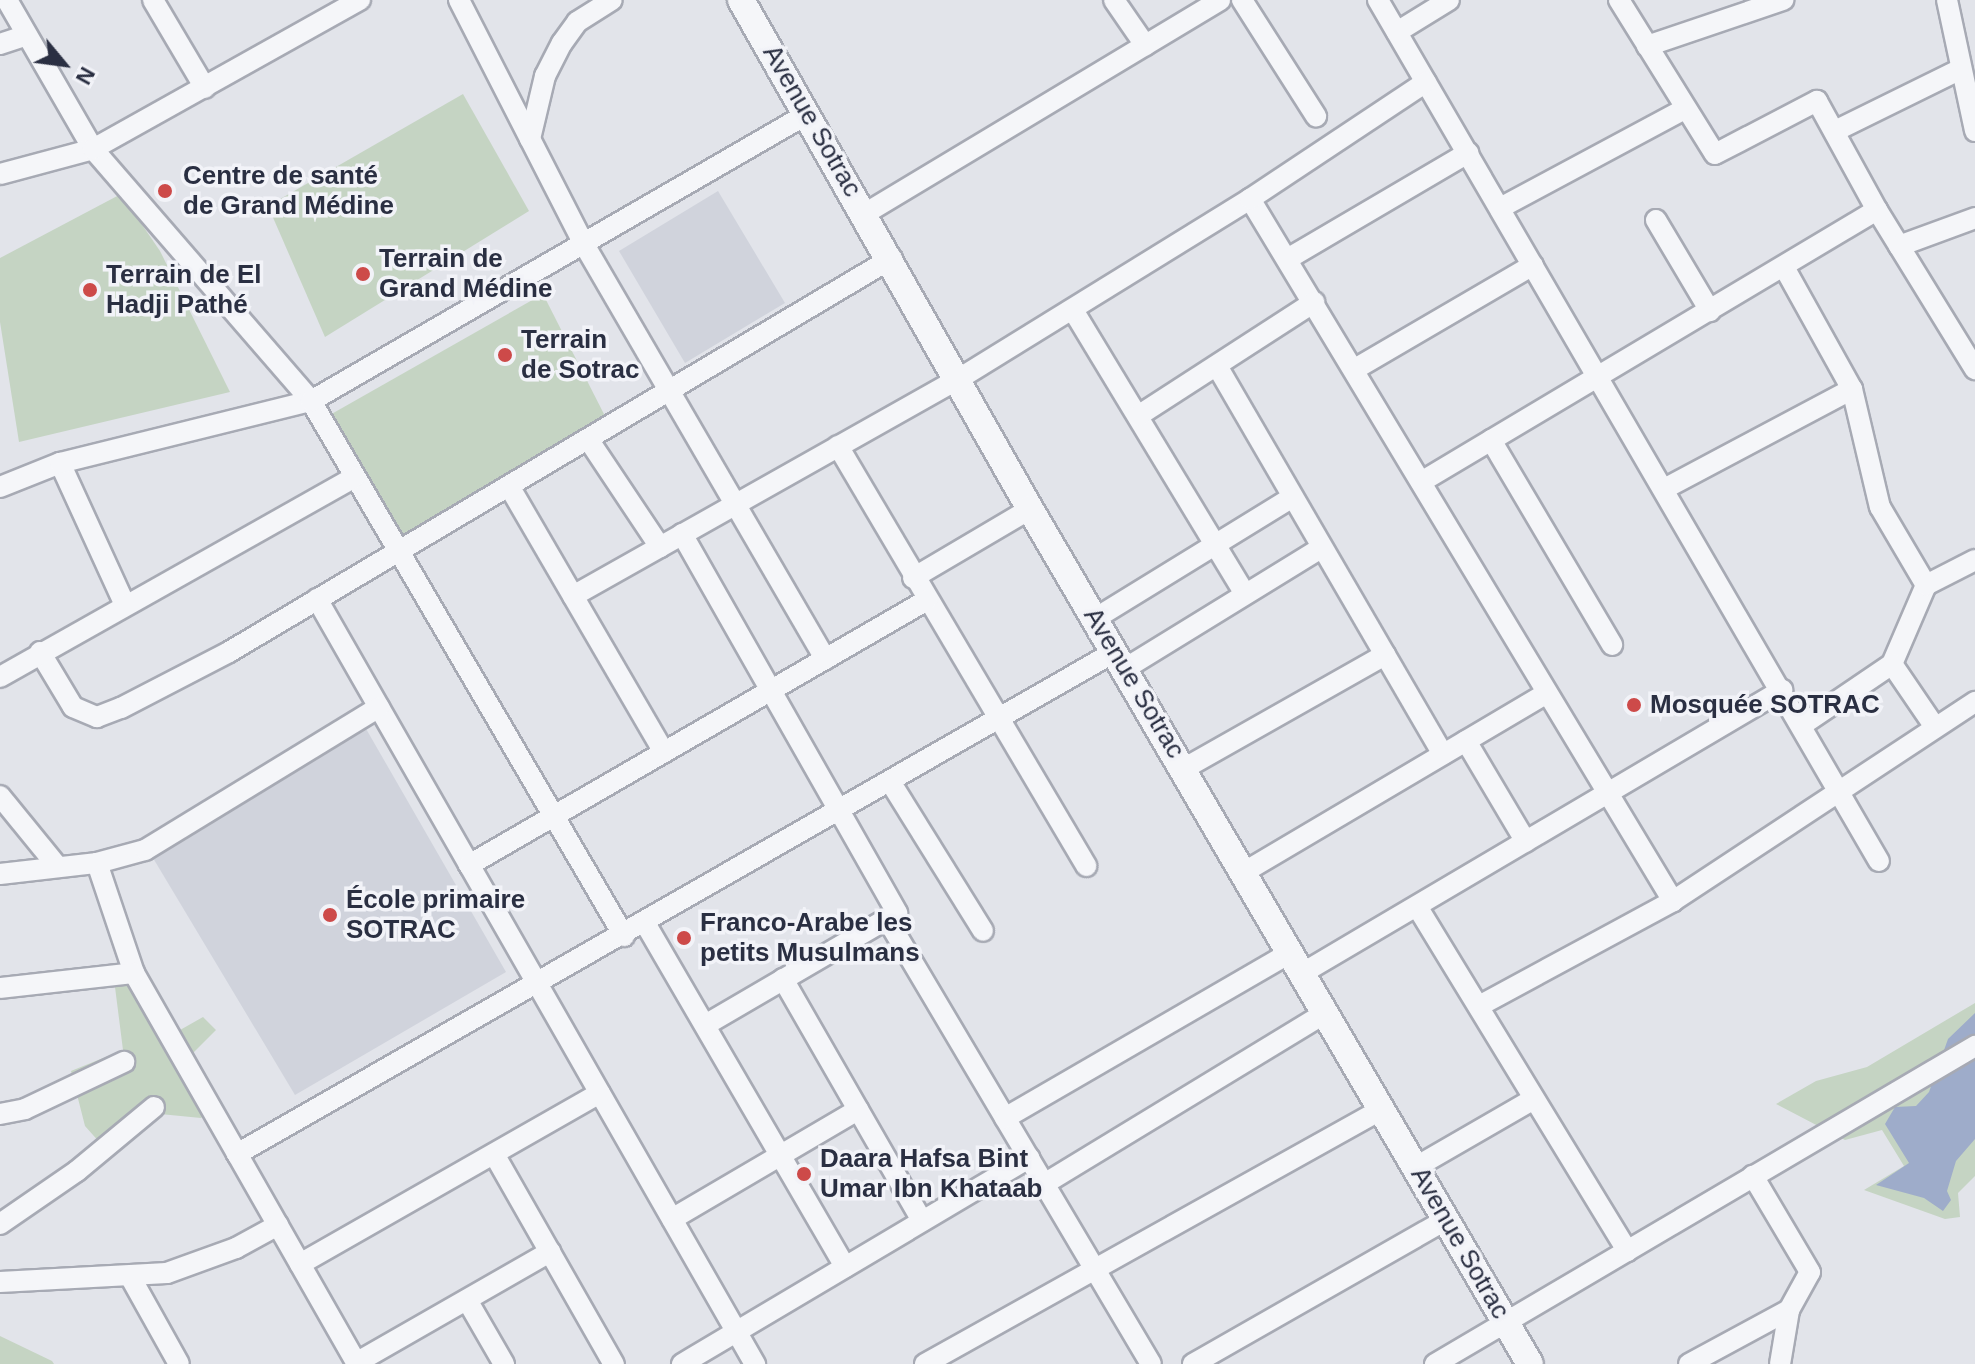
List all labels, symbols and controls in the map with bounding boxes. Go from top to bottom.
north arrow [24,24,104,104]
street label: Avenue Sotrac [756,40,868,202]
text: N [71,63,100,89]
place label: Centre de santé de Grand Médine [183,160,394,222]
marker: Centre de santé de Grand Médine [154,180,176,202]
place label: Terrain de Grand Médine [379,243,552,304]
place label: Terrain de El Hadji Pathé [106,259,262,320]
marker: Terrain de Grand Médine [354,265,372,283]
marker: Terrain de El Hadji Pathé [81,281,99,299]
place label: Terrain de Sotrac [521,324,639,386]
marker: Terrain de Sotrac [496,346,514,364]
street label: Avenue Sotrac [1077,602,1191,764]
place label: Mosquée SOTRAC [1650,689,1880,721]
marker: Mosquée SOTRAC [1625,696,1643,714]
place label: École primaire SOTRAC [346,884,525,946]
marker: École primaire SOTRAC [321,906,339,924]
place label: Franco-Arabe les petits Musulmans [700,907,920,968]
marker: Franco-Arabe les petits Musulmans [675,929,693,947]
place label: Daara Hafsa Bint Umar Ibn Khataab [820,1143,1042,1204]
street label: Avenue Sotrac [1404,1162,1516,1324]
marker: Daara Hafsa Bint Umar Ibn Khataab [795,1165,813,1183]

